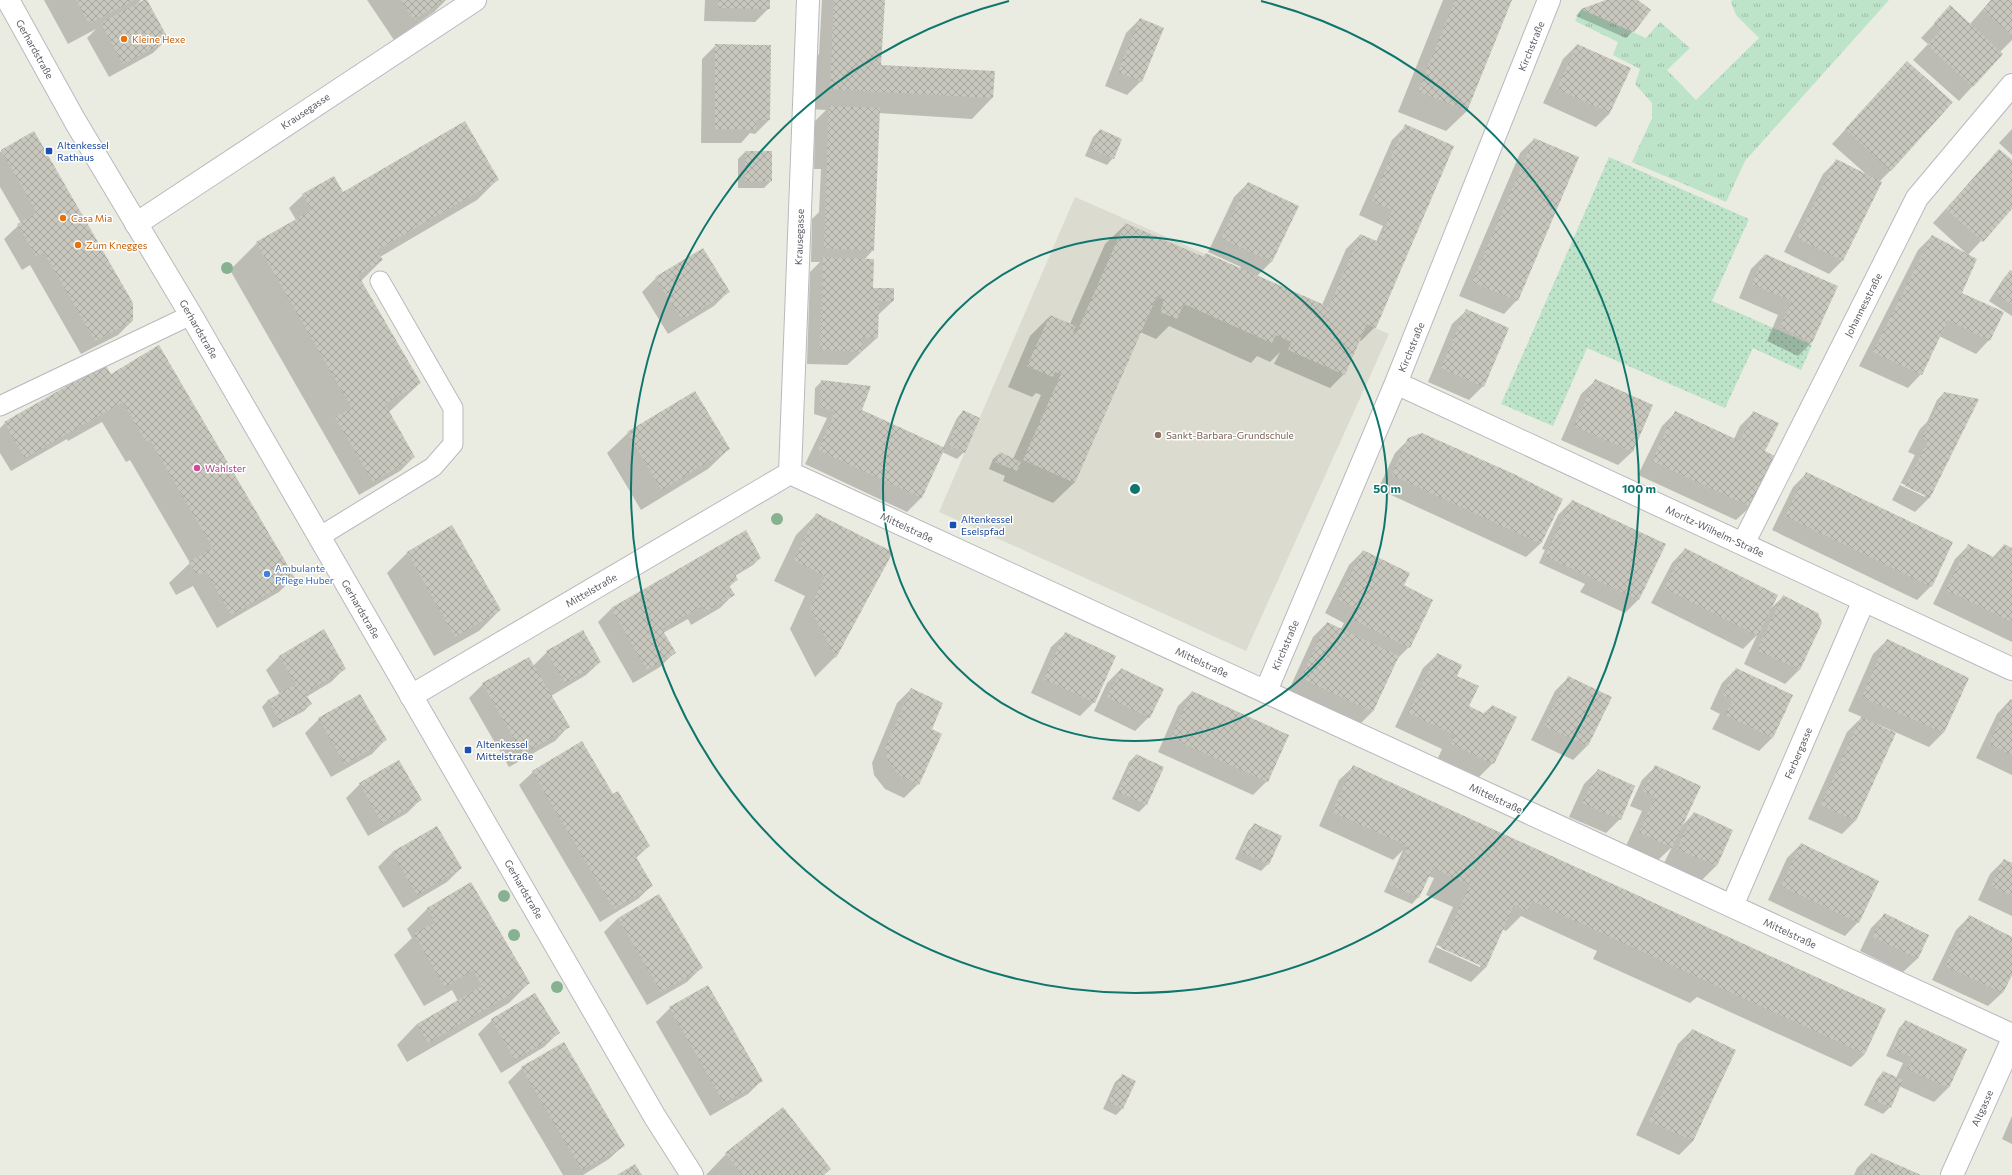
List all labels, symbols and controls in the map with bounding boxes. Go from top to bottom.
street label: Gerhardstraße [14,17,56,81]
street label: Kirchstraße [1516,19,1546,73]
place label: Kleine Hexe [132,33,185,45]
marker: Kleine Hexe [119,34,129,44]
street label: Krausegasse [278,90,332,132]
place label: Altenkessel Rathaus [57,139,109,163]
marker: Altenkessel Rathaus [44,146,54,156]
street label: Krausegasse [792,209,806,265]
place label: Casa Mia [71,212,112,224]
marker: Casa Mia [58,213,68,223]
place label: Zum Knegges [86,239,148,251]
marker: Zum Knegges [73,240,83,250]
street label: Johannesstraße [1842,271,1884,339]
street label: Gerhardstraße [177,297,221,361]
street label: Kirchstraße [1396,320,1426,374]
place label: Sankt-Barbara-Grundschule [1166,429,1294,441]
marker: Sankt-Barbara-Grundschule [1153,430,1163,440]
place label: Wahlster [205,462,246,474]
marker: Wahlster [192,463,202,473]
text: 50 m [1373,481,1401,495]
text: 100 m [1622,481,1656,495]
centre of rings [1128,482,1142,496]
street label: Moritz-Wilhelm-Straße [1664,503,1766,559]
street label: Mittelstraße [879,509,935,545]
place label: Altenkessel Eselspfad [961,513,1013,537]
marker: Altenkessel Eselspfad [948,520,958,530]
place label: Ambulante Pflege Huber [275,562,334,586]
marker: Ambulante Pflege Huber [262,569,272,579]
street label: Mittelstraße [563,571,619,609]
street label: Gerhardstraße [339,577,383,641]
street label: Kirchstraße [1269,618,1301,672]
street label: Mittelstraße [1174,644,1230,680]
street label: Ferbergasse [1782,725,1814,781]
place label: Altenkessel Mittelstraße [476,738,533,762]
marker: Altenkessel Mittelstraße [463,745,473,755]
street label: Mittelstraße [1468,780,1524,816]
street label: Gerhardstraße [502,857,546,921]
street label: Mittelstraße [1762,915,1818,951]
street label: Altgasse [1969,1088,1995,1128]

